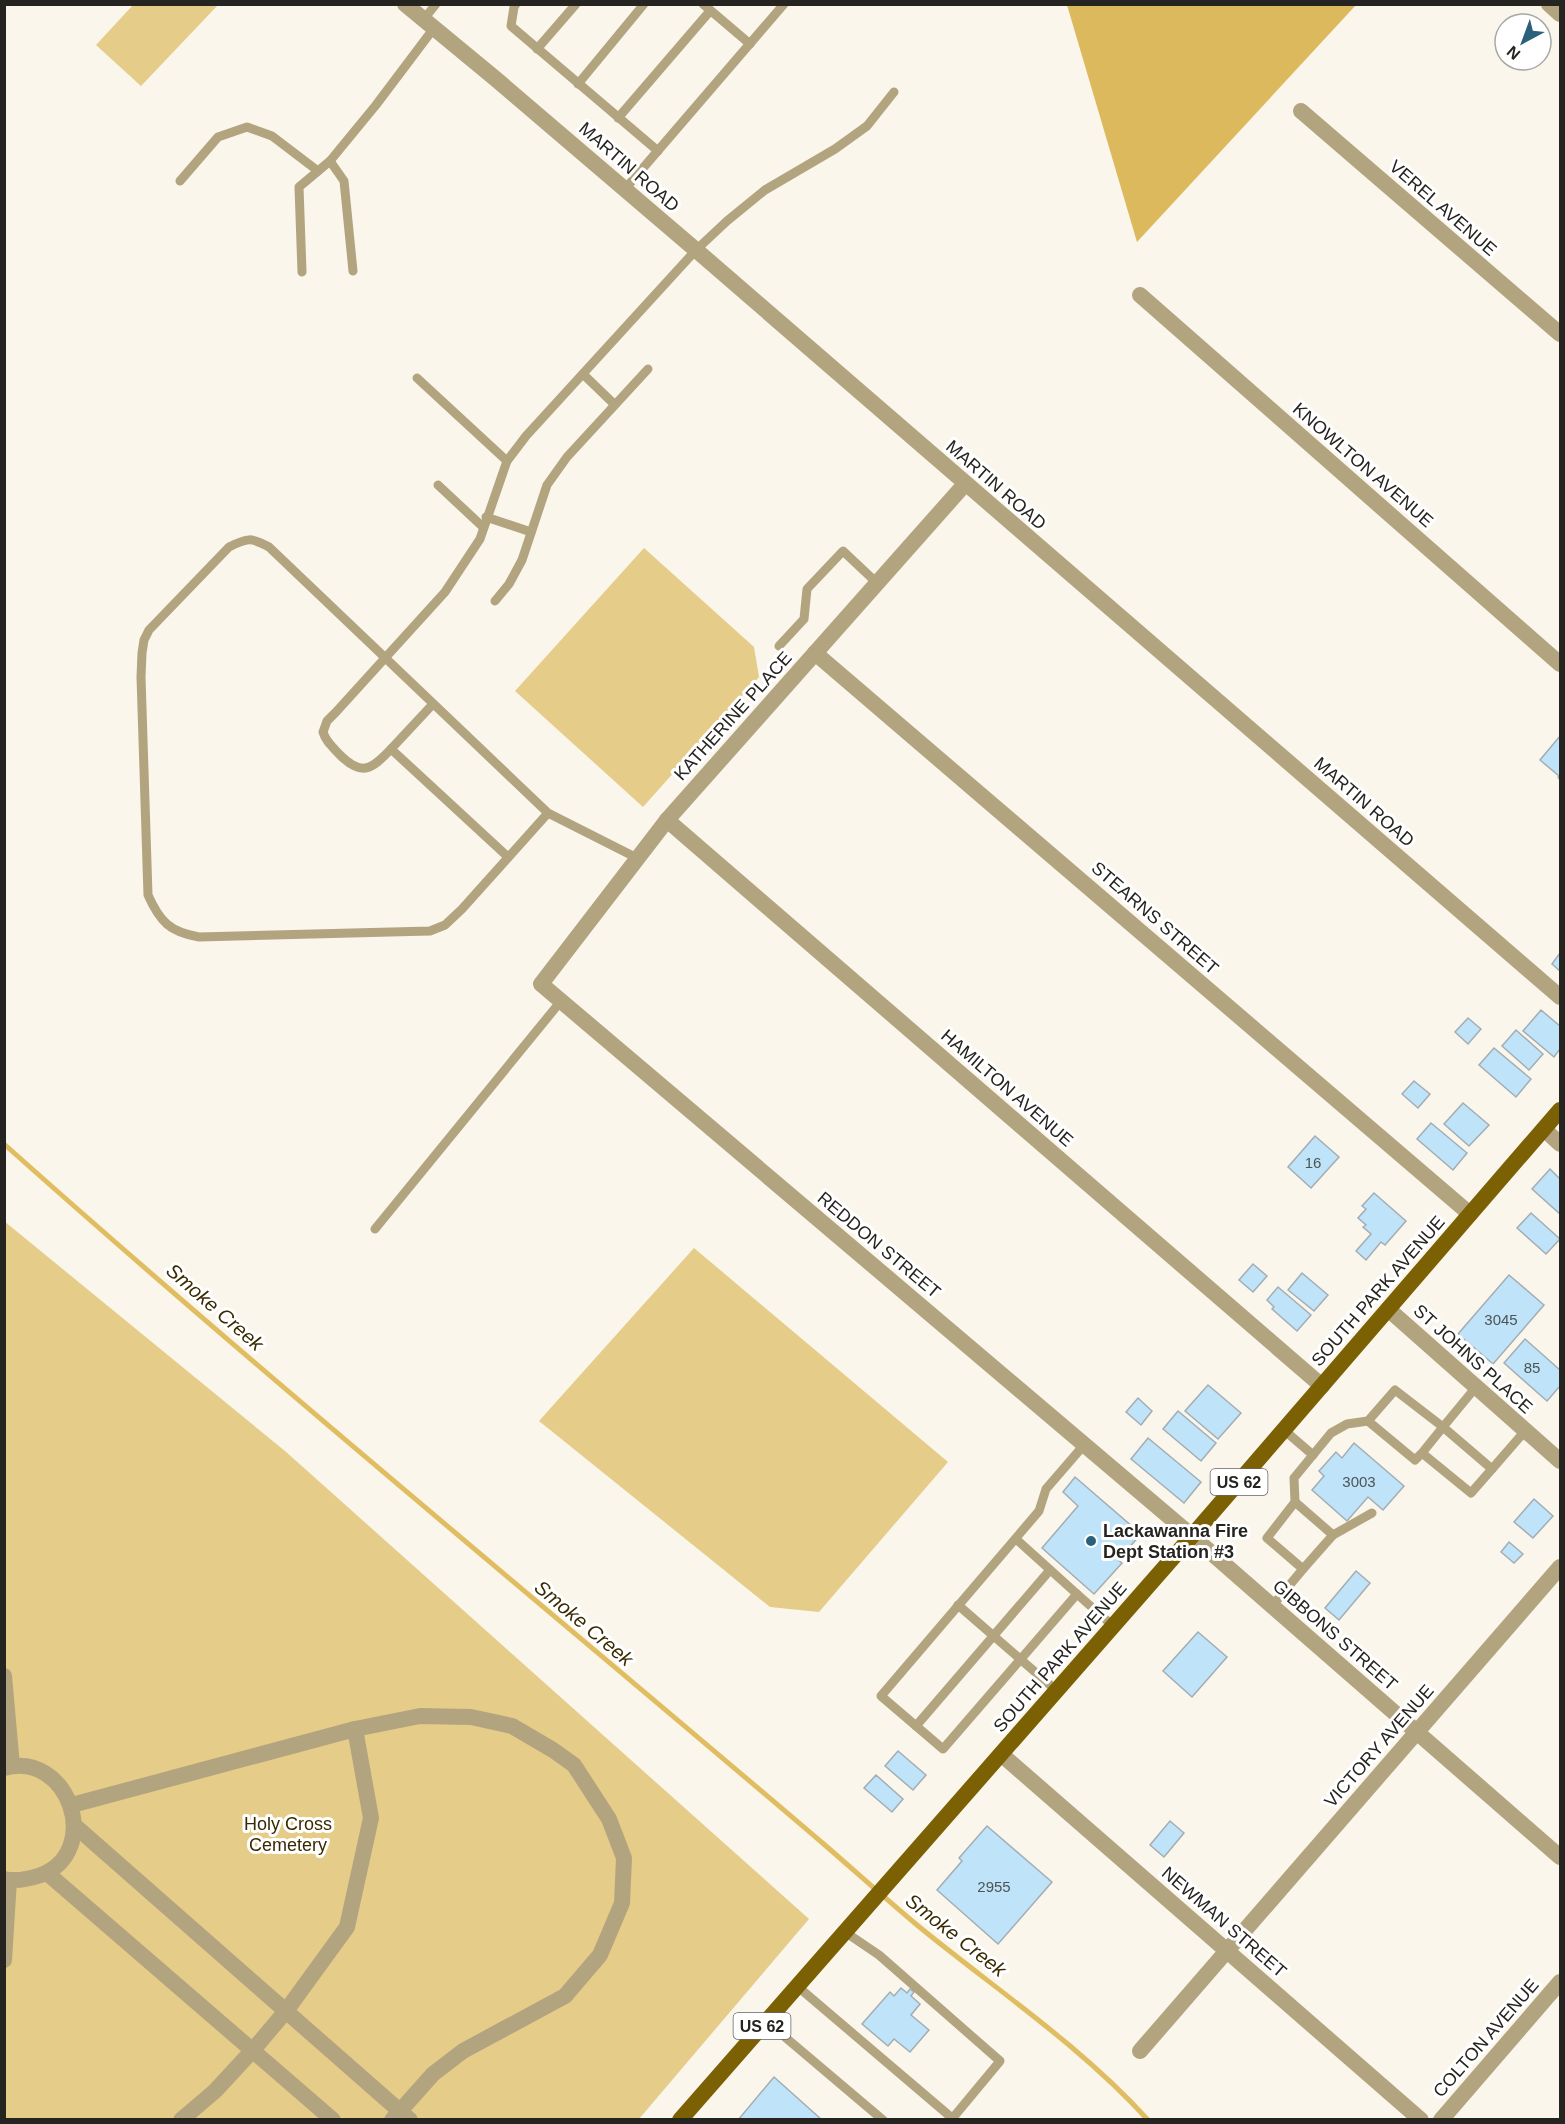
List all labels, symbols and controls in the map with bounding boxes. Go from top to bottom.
north arrow [1493,12,1553,72]
text: N [1504,43,1523,63]
street label: MARTIN ROAD [575,118,683,216]
street label: VEREL AVENUE [1385,156,1501,260]
street label: KNOWLTON AVENUE [1289,399,1437,531]
street label: MARTIN ROAD [942,436,1050,534]
street label: KATHERINE PLACE [670,648,796,784]
street label: MARTIN ROAD [1310,753,1418,851]
street label: STEARNS STREET [1088,858,1222,978]
street label: HAMILTON AVENUE [937,1025,1077,1151]
house number: 16 [1305,1154,1321,1171]
street label: REDDON STREET [814,1188,944,1302]
street label: SOUTH PARK AVENUE [1307,1212,1449,1370]
water label: Smoke Creek [162,1259,269,1356]
street label: ST JOHNS PLACE [1410,1300,1536,1418]
house number: 3045 [1484,1311,1518,1328]
house number: 85 [1524,1359,1540,1376]
road number: US 62 [1210,1469,1268,1495]
house number: 3003 [1342,1473,1376,1490]
place label: Lackawanna Fire Dept Station #3 [1103,1521,1248,1562]
marker: Lackawanna Fire Dept Station #3 [1084,1534,1098,1548]
water label: Smoke Creek [531,1576,638,1671]
street label: GIBBONS STREET [1269,1576,1401,1694]
street label: SOUTH PARK AVENUE [989,1578,1131,1736]
street label: VICTORY AVENUE [1320,1681,1438,1811]
park label: Holy Cross Cemetery [244,1814,332,1855]
street label: NEWMAN STREET [1158,1863,1290,1981]
house number: 2955 [977,1878,1011,1895]
water label: Smoke Creek [901,1889,1011,1982]
street label: COLTON AVENUE [1429,1975,1543,2101]
road number: US 62 [734,2013,790,2039]

